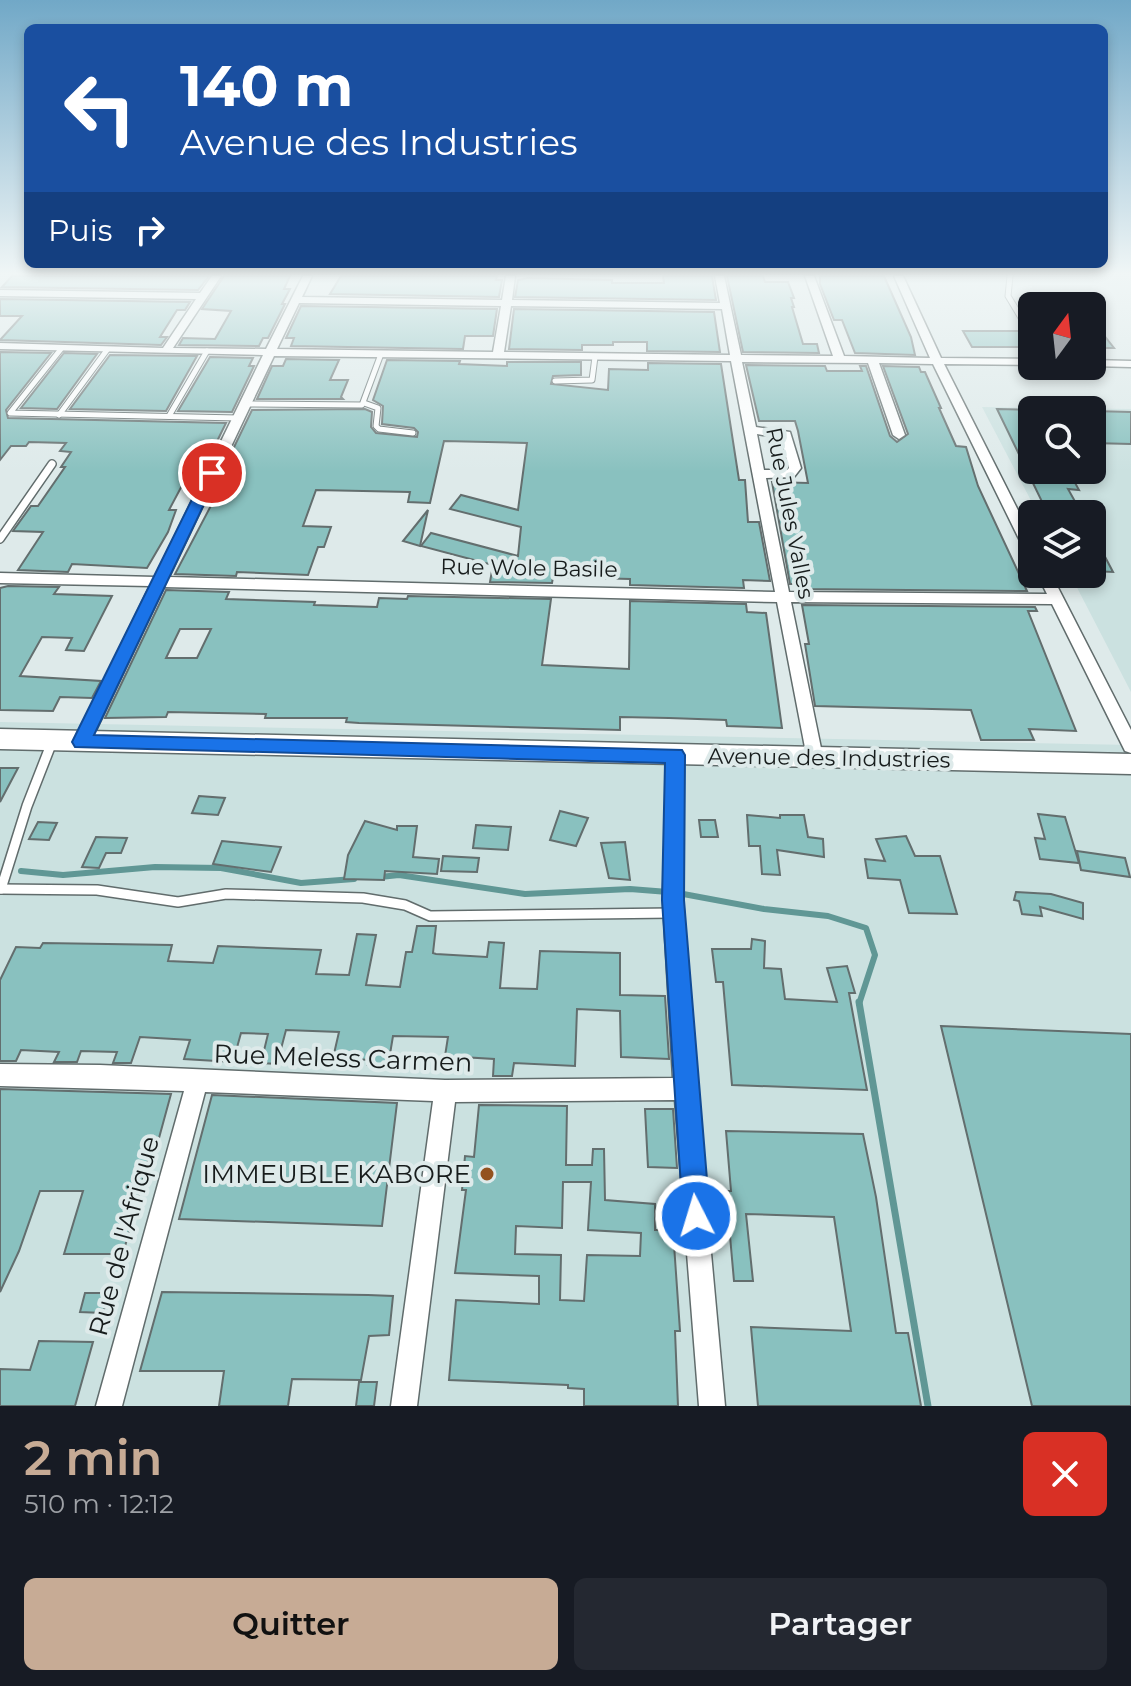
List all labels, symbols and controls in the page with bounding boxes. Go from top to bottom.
text: 140 m [180,52,353,120]
icon: left [48,56,152,160]
text: Avenue des Industries [180,120,578,164]
icon: right [128,208,172,252]
text: Puis [48,212,112,249]
north arrow [1018,292,1106,380]
map controls [1018,292,1106,588]
button: search [1018,396,1106,484]
street label: Rue Jules Valles [760,425,820,601]
pin [178,439,246,507]
icon: arrive [190,451,234,495]
button: layers [1018,500,1106,588]
street label: Rue Wole Basile [440,553,618,583]
street label: Avenue des Industries [707,742,951,774]
street label: Rue Meless Carmen [213,1037,473,1079]
street label: Rue de l'Afrique [82,1133,166,1339]
place label: IMMEUBLE KABORE [202,1158,471,1190]
marker: IMMEUBLE KABORE [478,1165,496,1183]
position arrow [654,1174,738,1258]
text: 2 min [24,1429,162,1487]
button: close [1023,1432,1107,1516]
text: 510 m · 12:12 [24,1488,174,1520]
button: Quitter [24,1578,558,1670]
button: Partager [574,1578,1107,1670]

